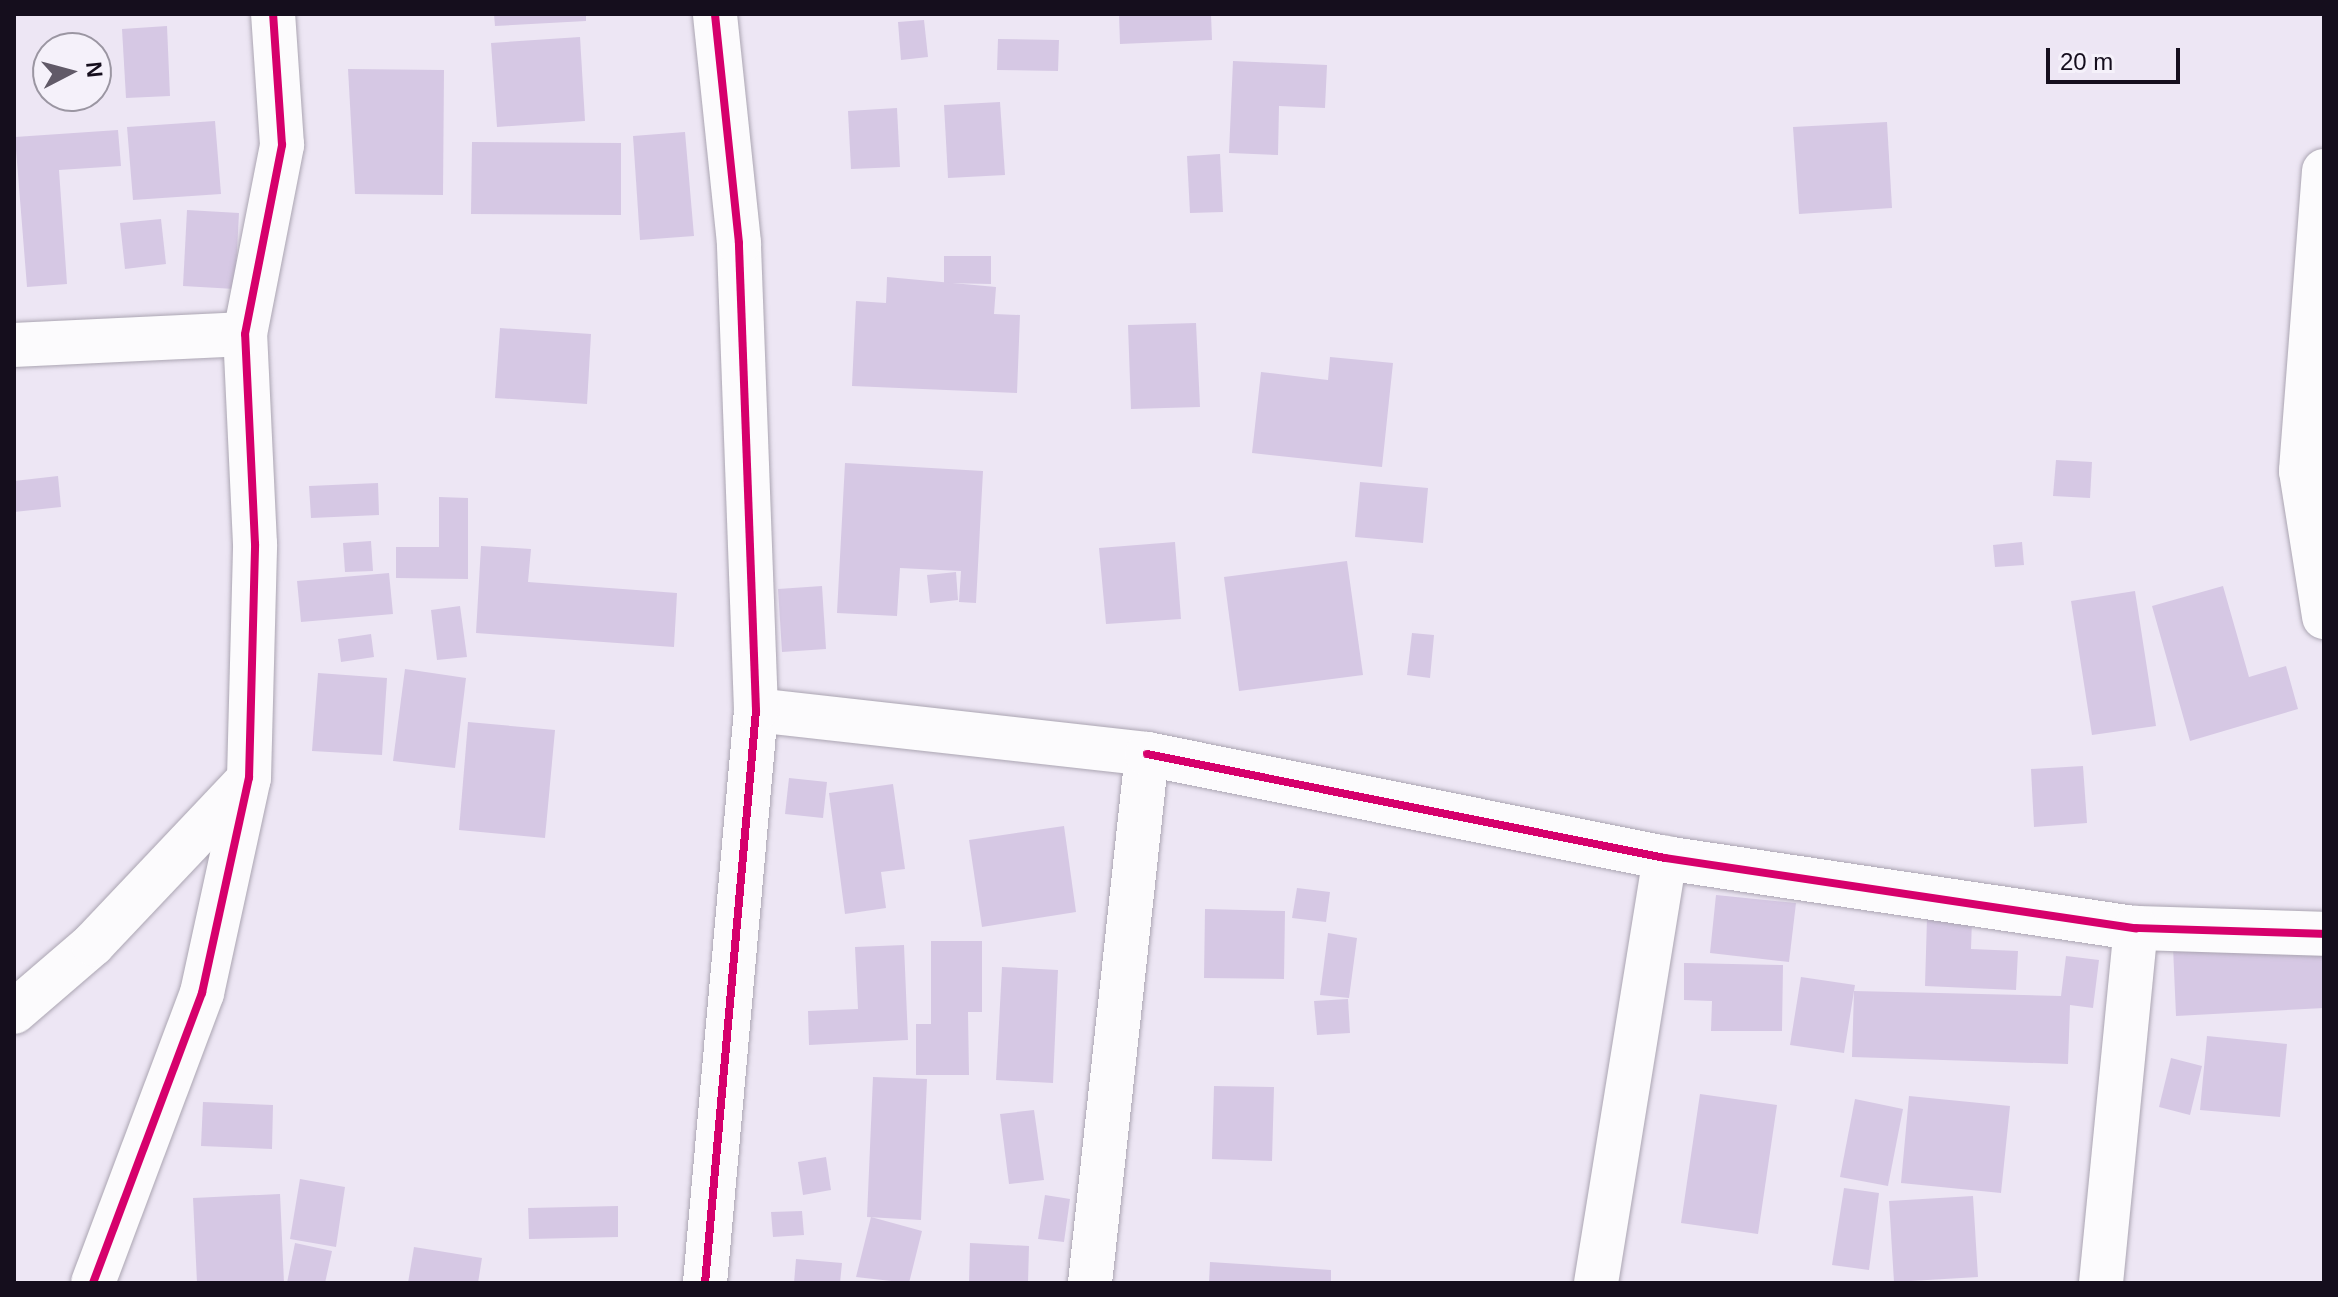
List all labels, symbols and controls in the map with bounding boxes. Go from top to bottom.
north arrow [32,32,112,112]
scale bar [2050,32,2184,82]
text: 20 m [2060,48,2113,75]
text: N [81,60,108,79]

